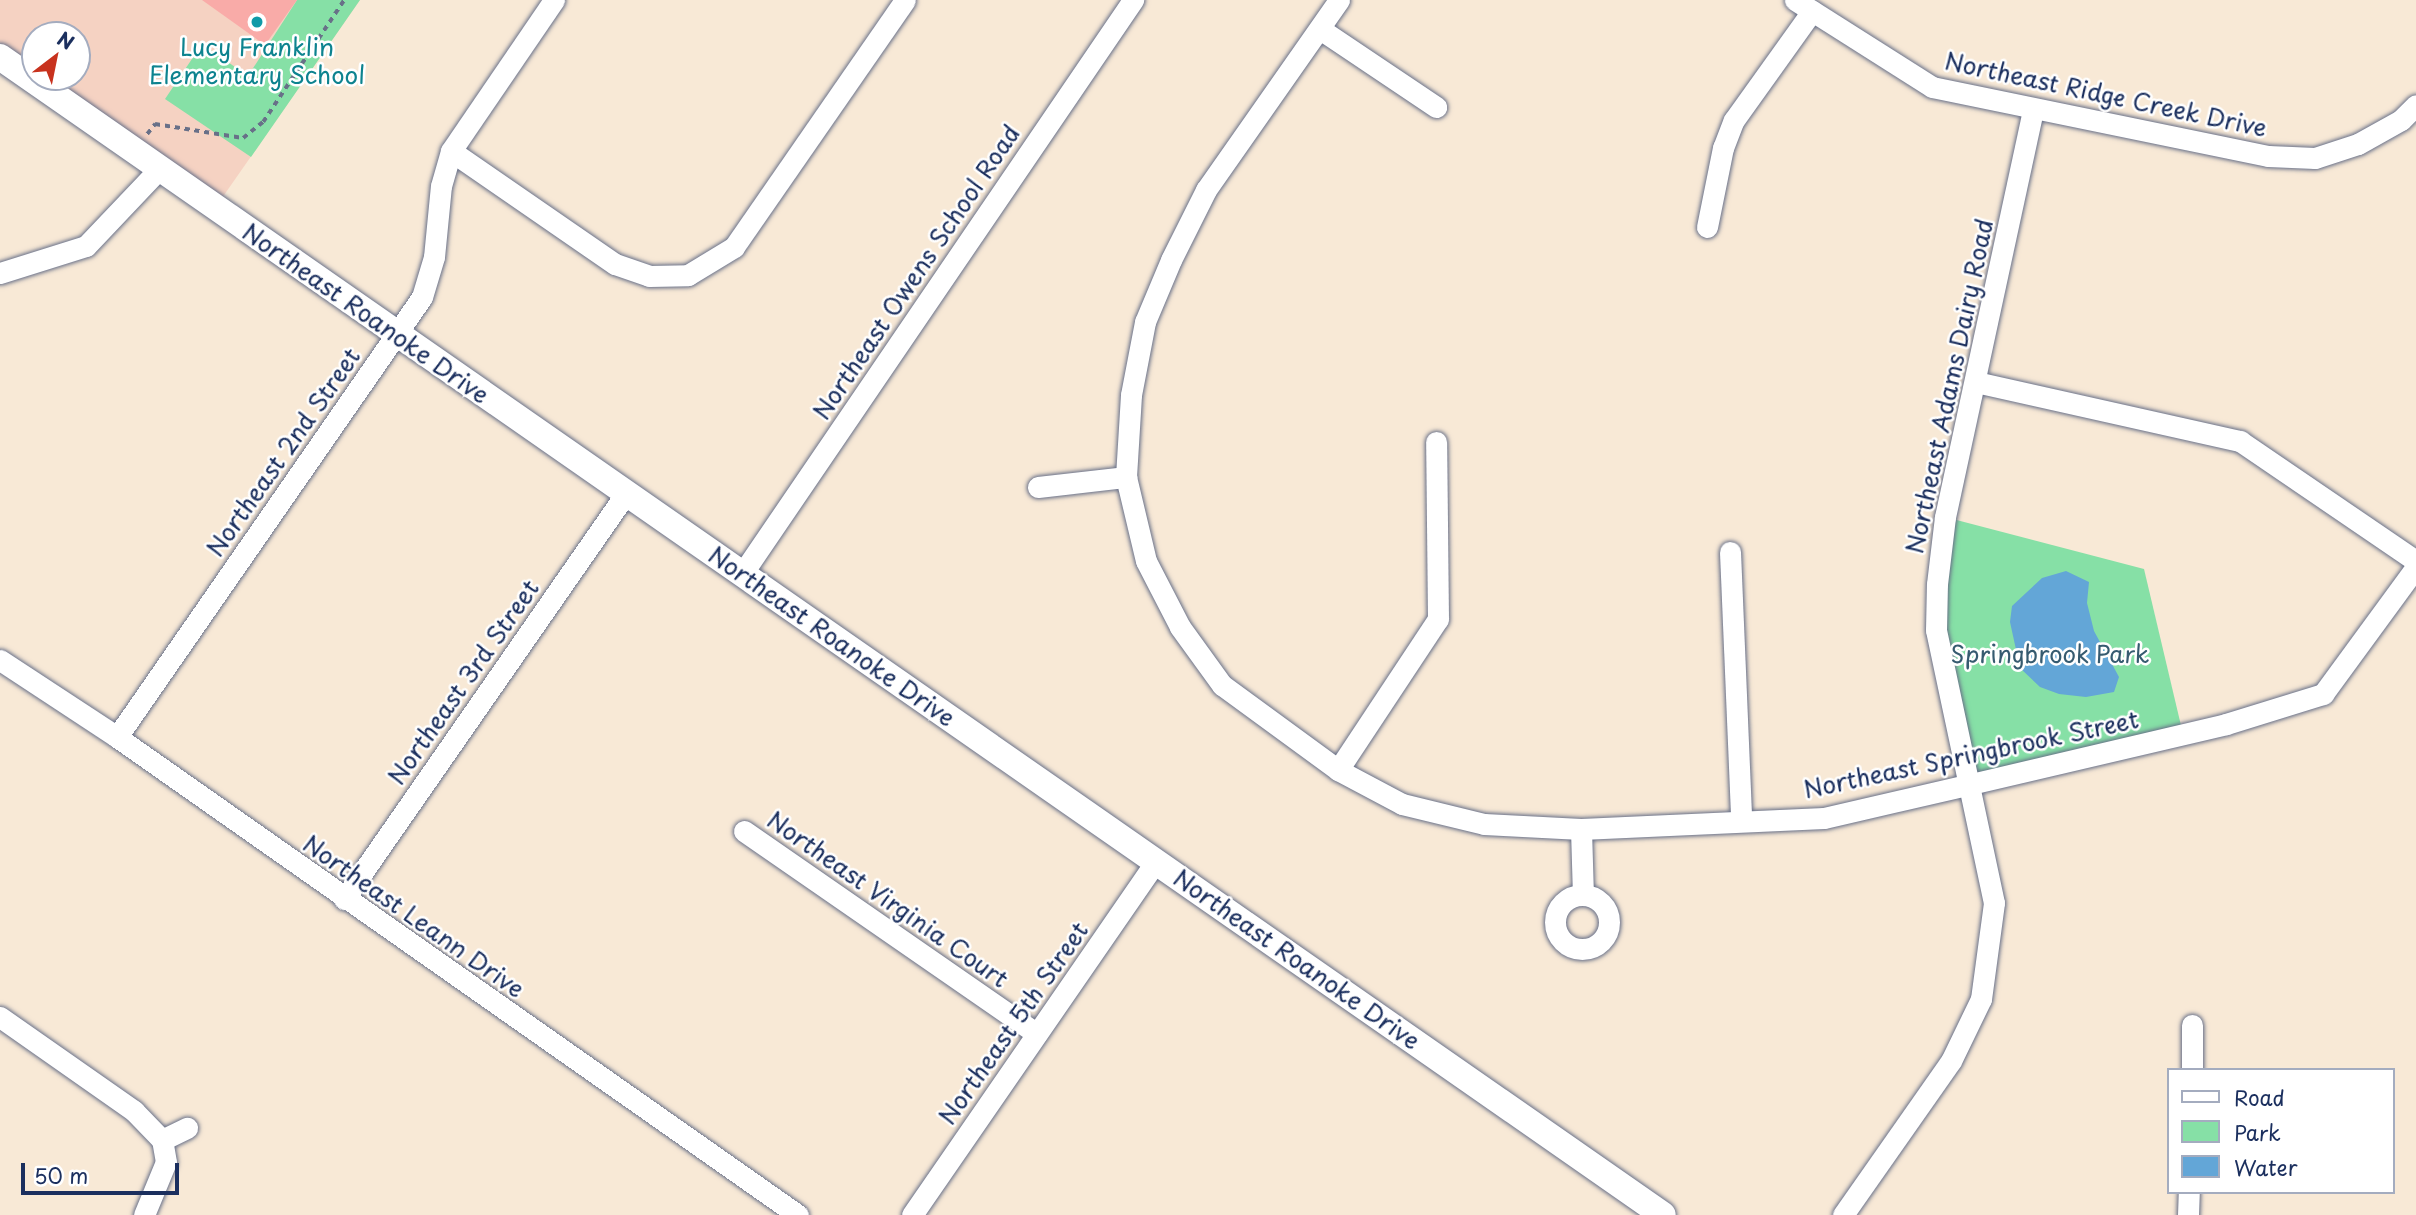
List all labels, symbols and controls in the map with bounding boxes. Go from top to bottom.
marker: Lucy Franklin Elementary School [249,14,265,30]
north arrow [21,21,91,91]
text: N [52,24,80,56]
place label: Lucy Franklin Elementary School [149,33,365,89]
street label: Northeast Ridge Creek Drive [1940,45,2272,143]
street label: Northeast Owens School Road [807,120,1025,424]
street label: Northeast Adams Dairy Road [1899,216,1999,556]
street label: Northeast Roanoke Drive [238,217,494,409]
street label: Northeast 2nd Street [200,342,366,562]
street label: Northeast Roanoke Drive [704,540,960,732]
street label: Northeast 3rd Street [381,574,545,790]
park label: Springbrook Park [1950,640,2150,668]
street label: Northeast Springbrook Street [1801,704,2141,804]
street label: Northeast Virginia Court [762,805,1014,993]
street label: Northeast Leann Drive [298,829,530,1003]
street label: Northeast Roanoke Drive [1169,863,1425,1055]
street label: Northeast 5th Street [932,916,1094,1130]
legend [2168,1068,2395,1194]
text: Road [2234,1081,2285,1113]
text: Park [2234,1116,2281,1148]
scale bar [24,1148,182,1192]
text: Water [2234,1151,2297,1183]
text: 50 m [34,1159,88,1191]

